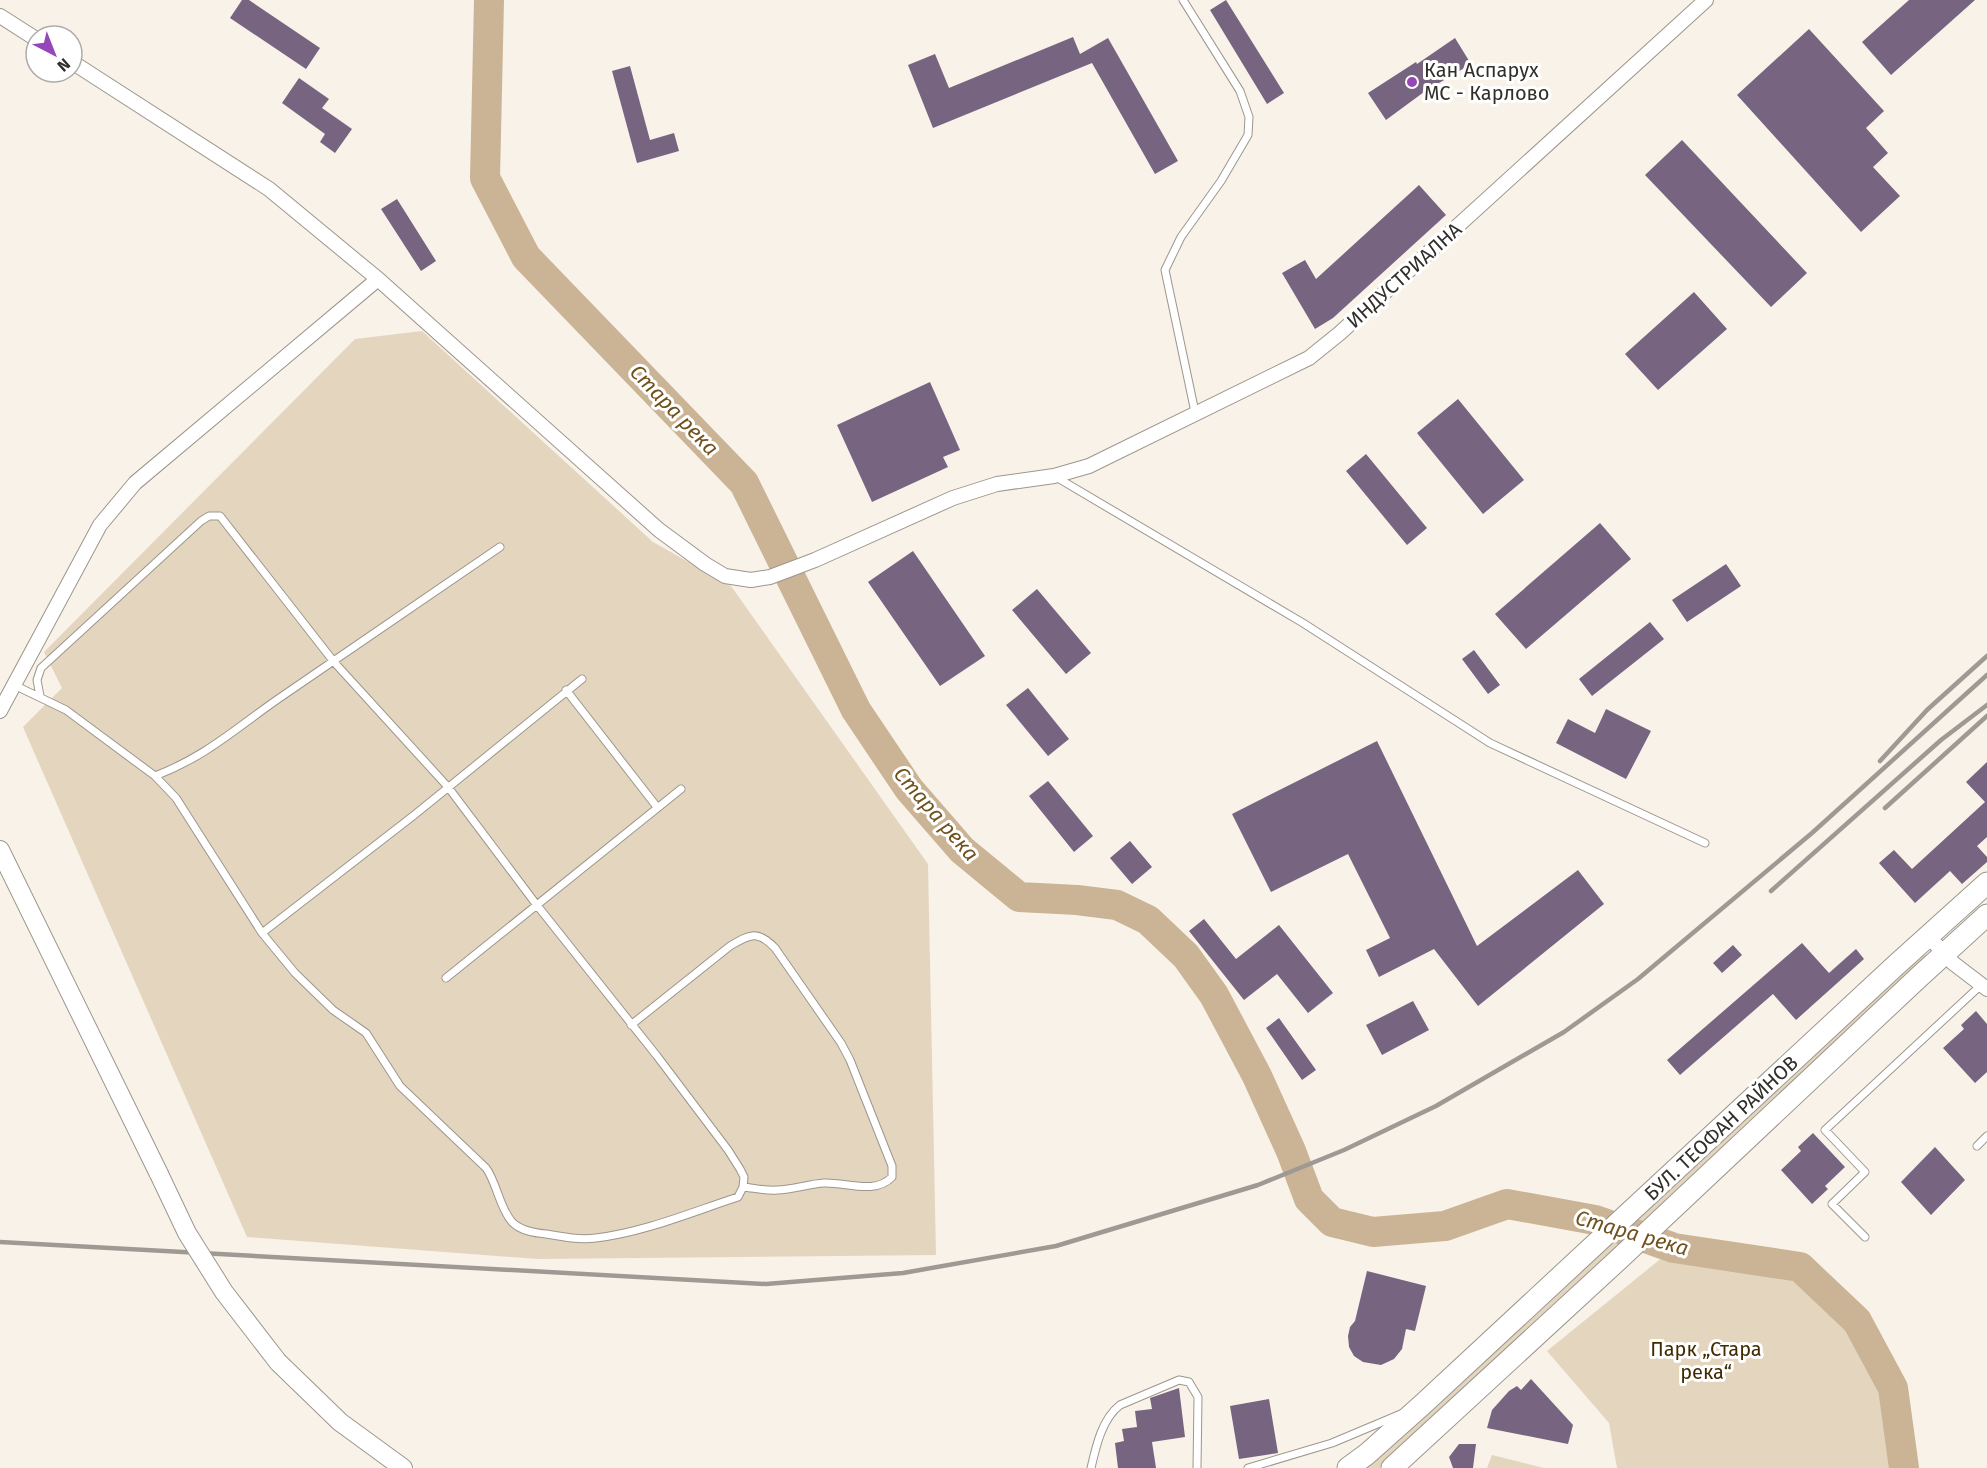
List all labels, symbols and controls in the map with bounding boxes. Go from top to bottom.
north arrow [24,24,84,84]
text: N [53,54,74,75]
place label: Кан Аспарух МС - Карлово [1424,58,1550,105]
marker: Кан Аспарух МС - Карлово [1405,75,1419,89]
street label: ИНДУСТРИАЛНА [1342,217,1467,333]
water label: Стара река [624,359,724,461]
water label: Стара река [888,761,984,867]
street label: БУЛ. ТЕОФАН РАЙНОВ [1639,1051,1803,1205]
water label: Стара река [1572,1204,1692,1262]
park label: Парк „Стара река“ [1650,1337,1762,1384]

